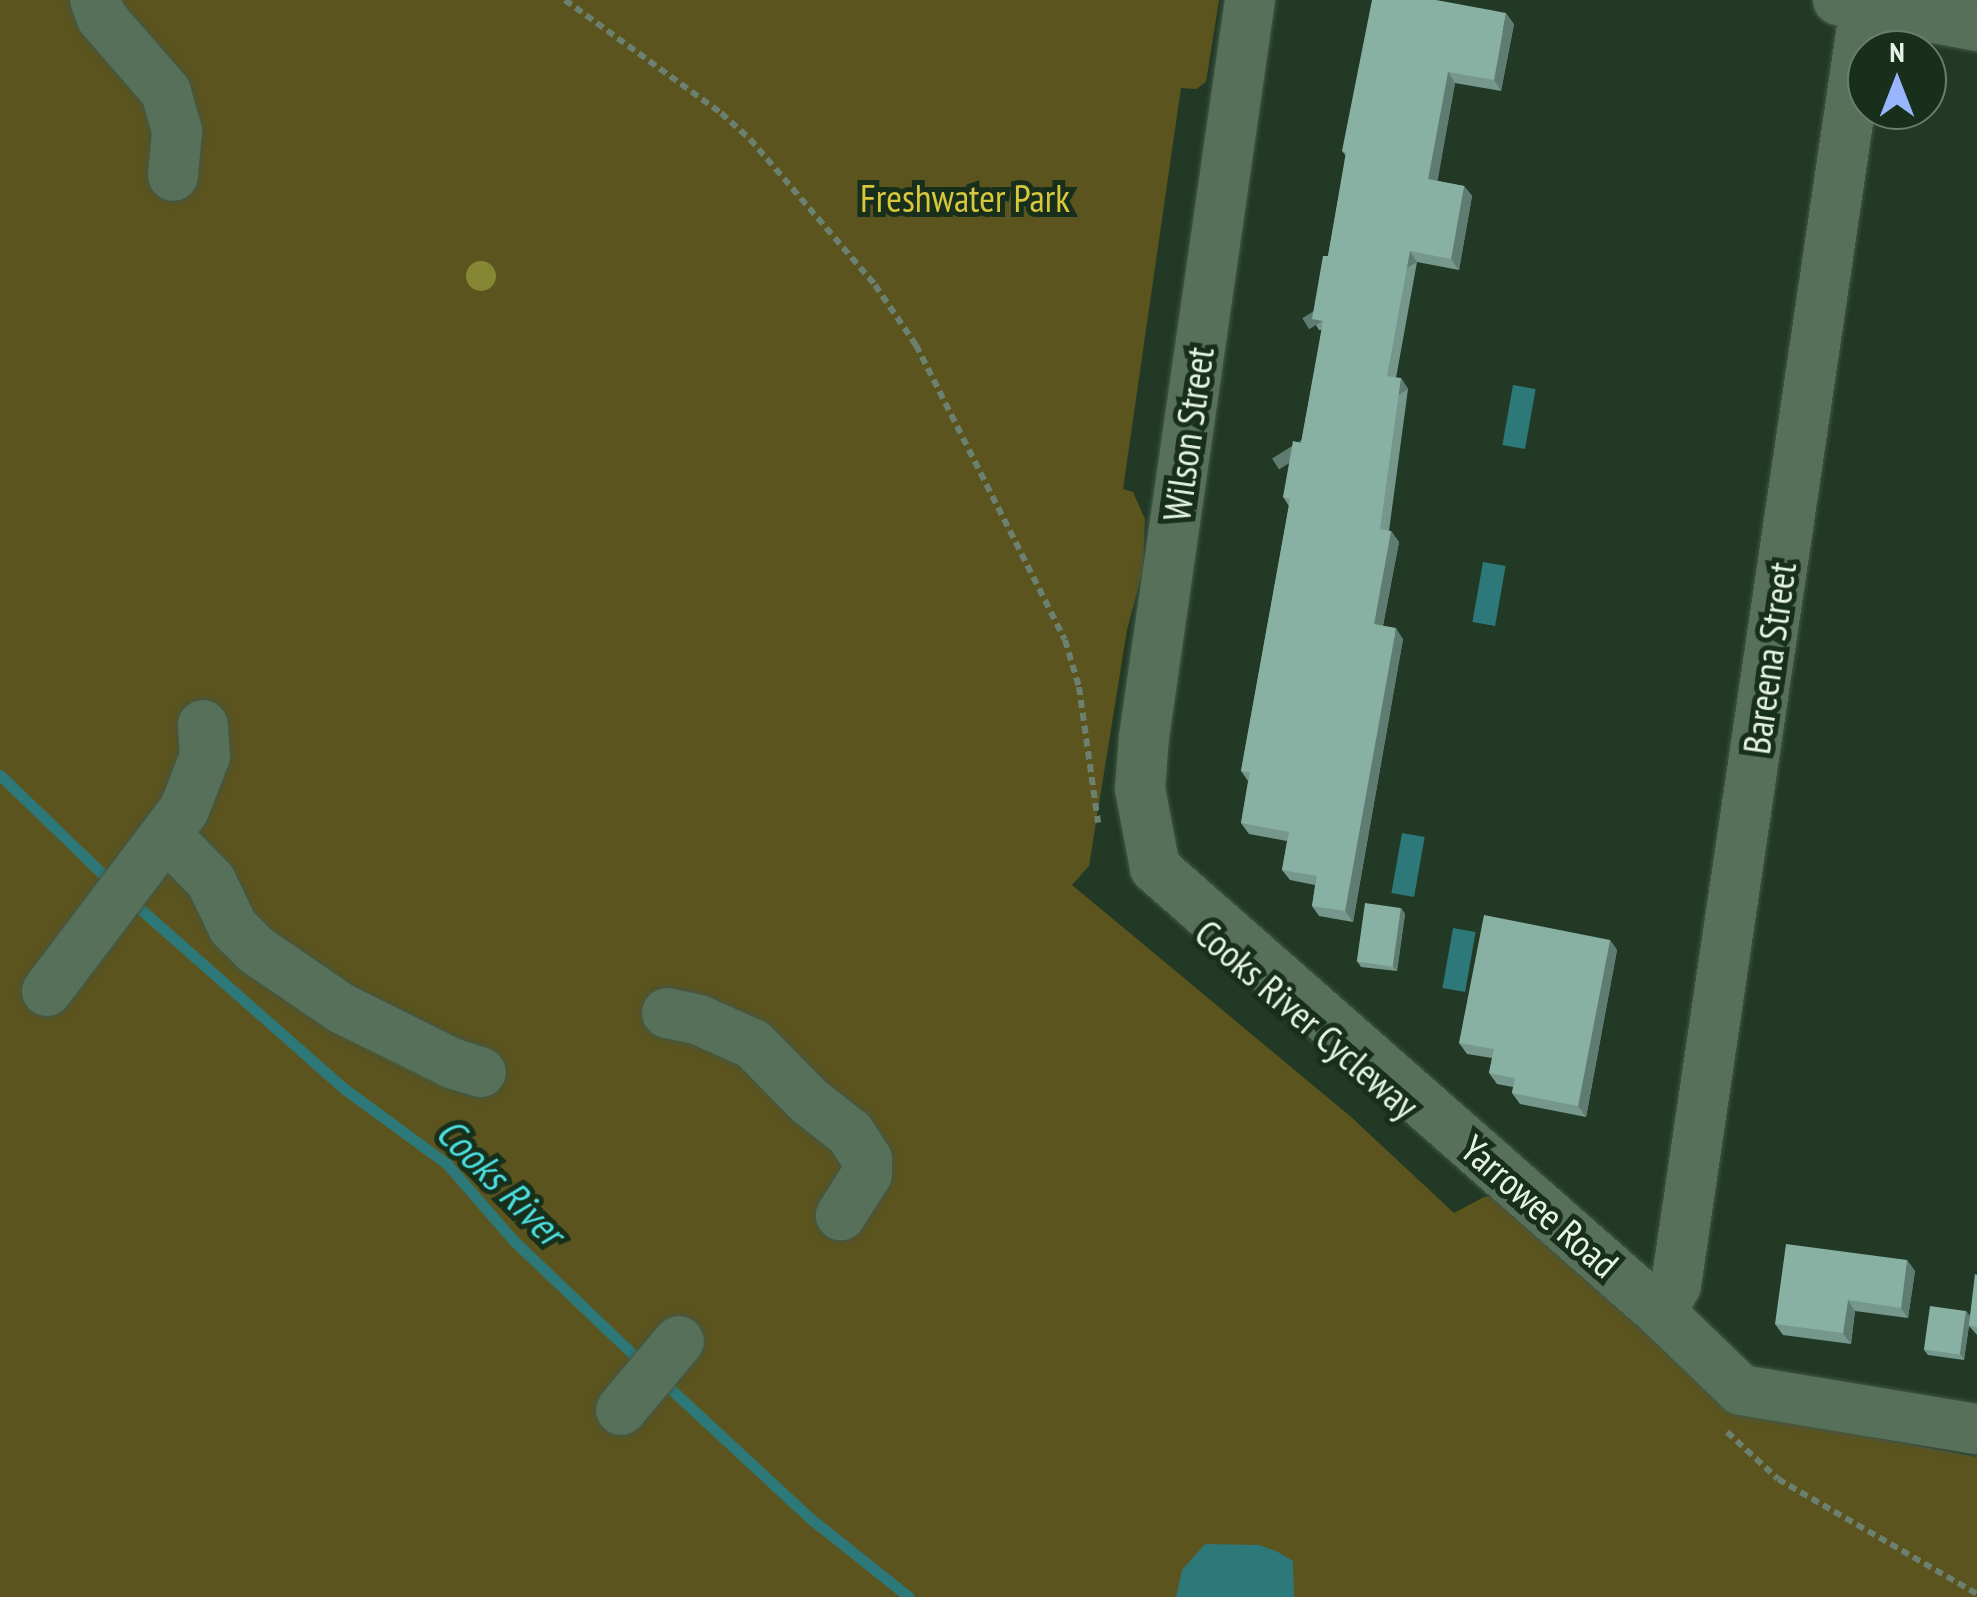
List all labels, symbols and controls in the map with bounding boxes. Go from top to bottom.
north arrow [1847,30,1947,130]
text: N [1889,33,1905,70]
park label: Freshwater Park [860,175,1070,221]
street label: Wilson Street [1153,344,1223,524]
street label: Bareena Street [1733,559,1805,757]
street label: Cooks River Cycleway [1186,910,1428,1128]
water label: Cooks River [427,1107,575,1255]
street label: Yarrowee Road [1452,1125,1628,1287]

